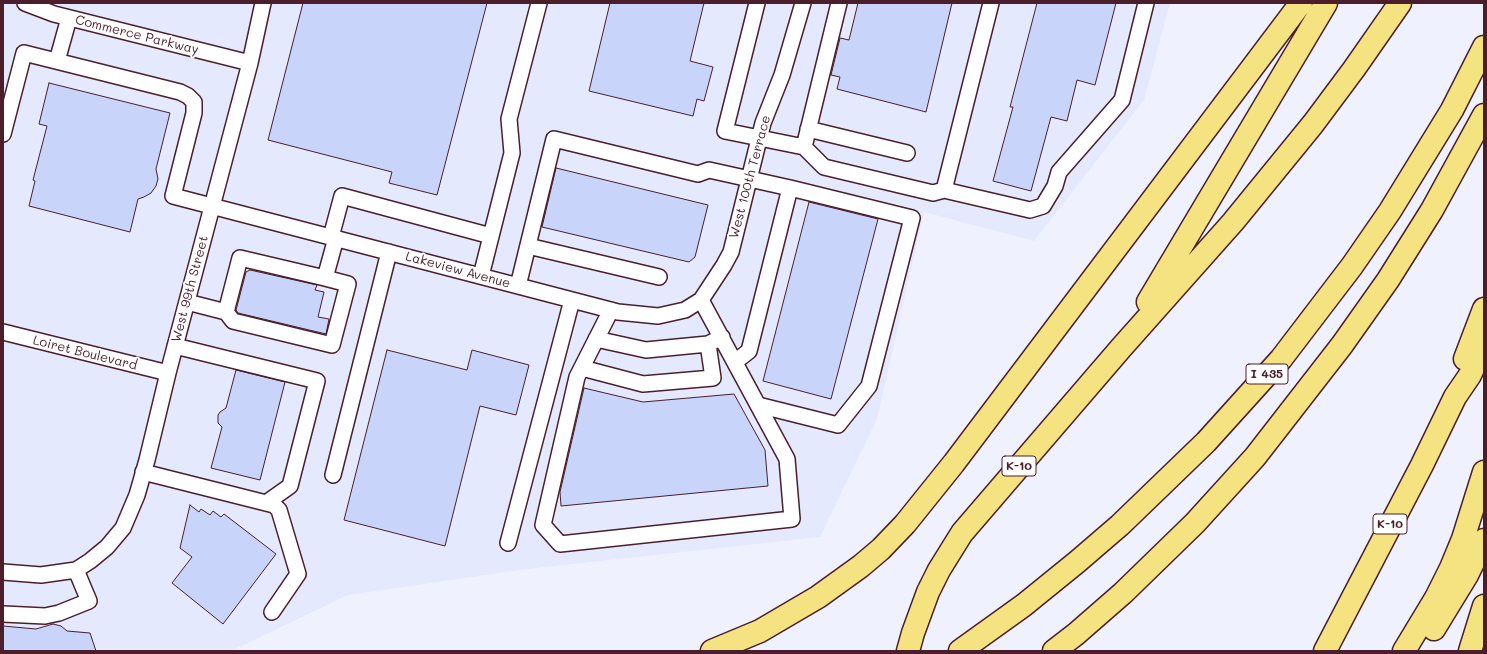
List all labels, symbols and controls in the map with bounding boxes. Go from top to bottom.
street label: Commerce Parkway [74,12,200,58]
street label: West 100th Terrace [726,114,774,240]
street label: West 99th Street [168,234,212,344]
street label: Lakeview Avenue [404,248,512,292]
street label: Loiret Boulevard [31,332,139,374]
road number: I 435 [1246,364,1288,384]
road number: K-10 [1002,456,1036,476]
road number: K-10 [1373,514,1407,534]

